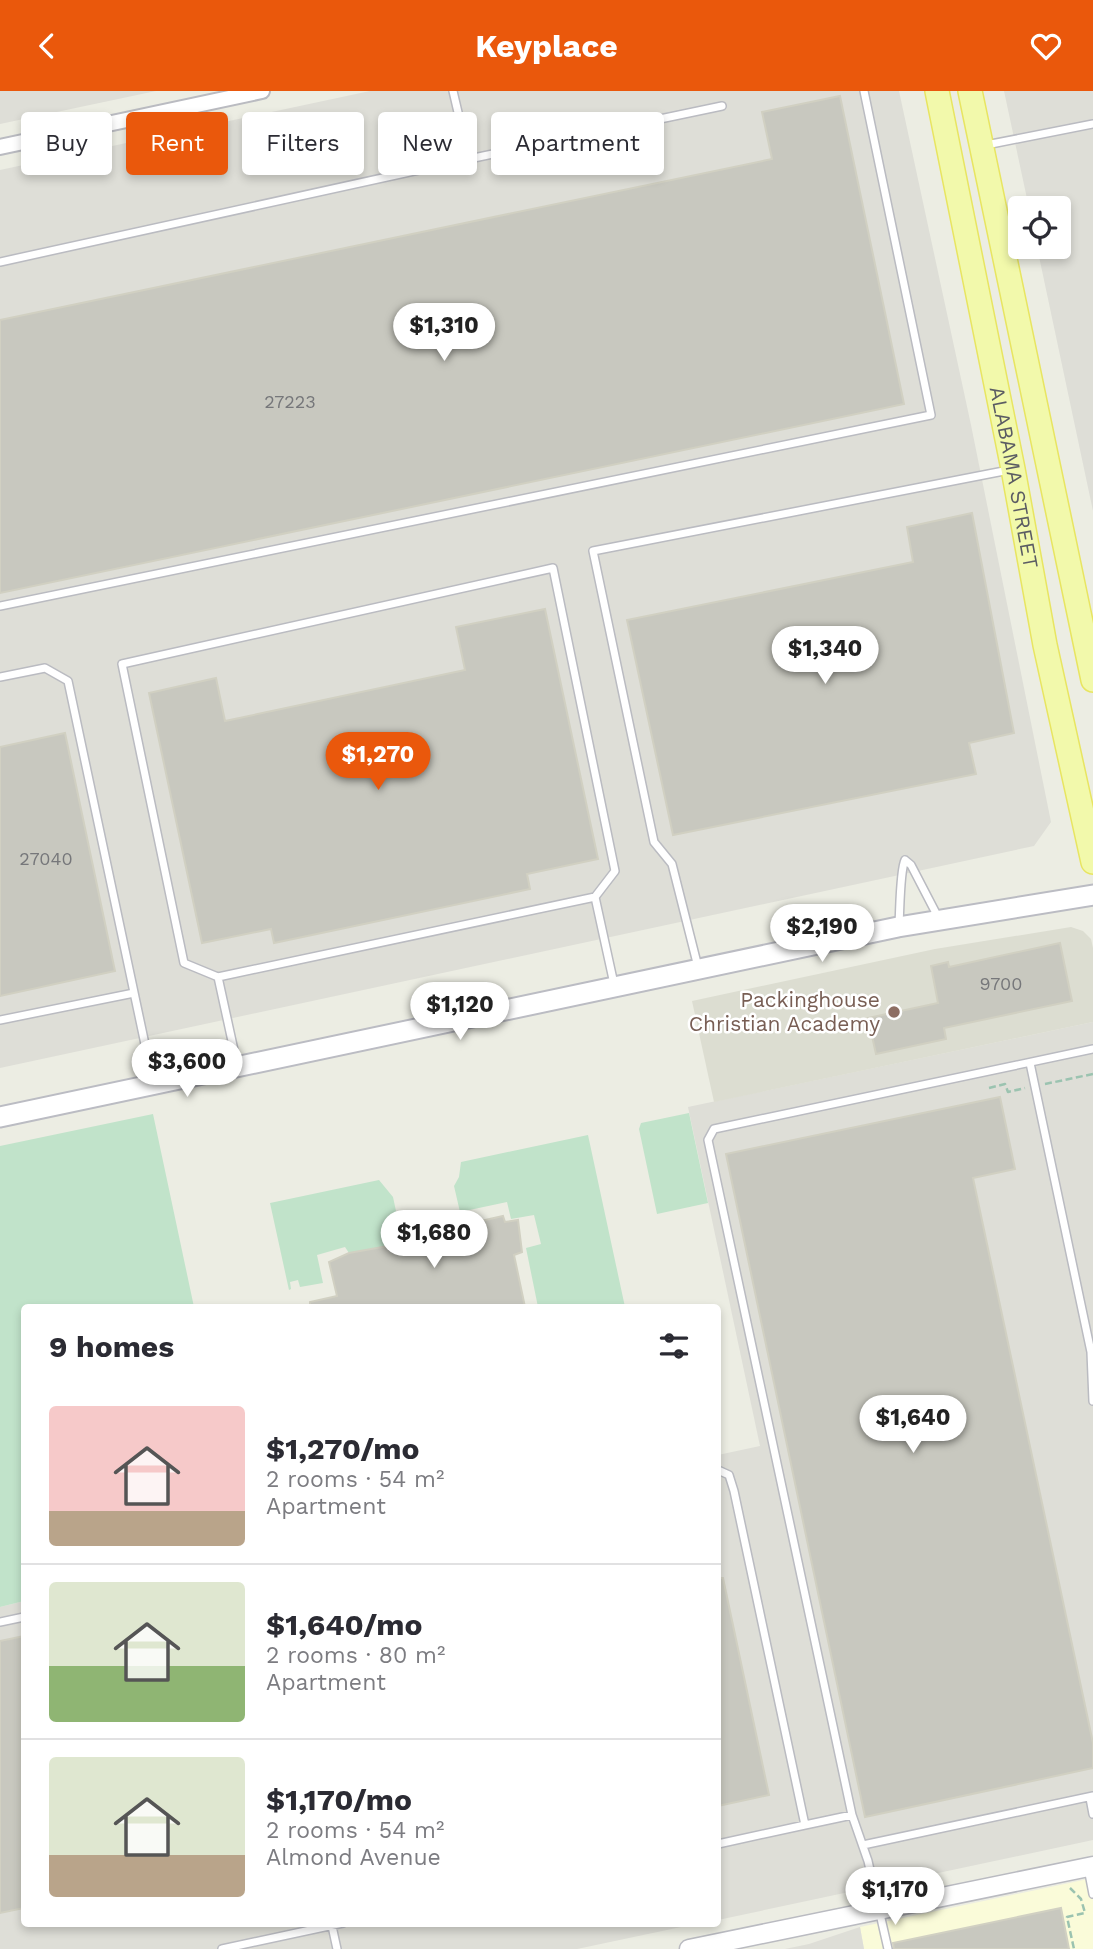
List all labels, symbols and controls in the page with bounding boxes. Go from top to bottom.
icon: back [28,27,66,65]
text: Keyplace [475,27,618,65]
icon: heart [1027,27,1065,65]
chip: Buy [21,112,112,175]
chip: Rent [126,112,228,175]
chip: Filters [242,112,364,175]
chip: New [378,112,477,175]
chip: Apartment [491,112,664,175]
map controls [1008,196,1071,259]
button: locate [1008,196,1071,259]
pin: $1,310 [387,303,501,363]
text: $1,310 [409,312,479,339]
street label: ALABAMA STREET [985,384,1044,571]
house number: 27223 [264,391,316,412]
pin: $1,340 [768,627,882,686]
text: $1,340 [788,635,862,662]
pin: $1,270 [321,733,435,792]
text: $1,270 [342,741,414,768]
house number: 27040 [19,848,73,869]
pin: $2,190 [765,905,879,964]
text: $2,190 [786,913,858,940]
house number: 9700 [980,973,1022,994]
pin: $1,120 [403,983,517,1042]
place label: Packinghouse Christian Academy [689,987,880,1036]
text: $1,120 [426,991,494,1018]
marker: Packinghouse Christian Academy [886,1004,902,1020]
pin: $3,600 [130,1039,244,1099]
text: $3,600 [148,1048,226,1075]
pin: $1,680 [377,1211,491,1270]
text: $1,680 [397,1219,471,1246]
icon: filters [655,1327,693,1365]
text: 9 homes [49,1329,174,1364]
pin: $1,640 [856,1395,970,1455]
text: $1,640 [875,1404,951,1431]
text: $1,270/mo [266,1431,420,1466]
icon: home [105,1434,189,1518]
text: 2 rooms · 54 m² [266,1466,444,1493]
text: Apartment [266,1493,386,1520]
text: $1,640/mo [266,1607,422,1642]
icon: home [105,1610,189,1694]
text: 2 rooms · 80 m² [266,1642,445,1669]
text: Apartment [266,1669,386,1696]
text: $1,170/mo [266,1782,412,1817]
icon: home [105,1785,189,1869]
text: 2 rooms · 54 m² [266,1817,444,1844]
text: Almond Avenue [266,1844,441,1871]
pin: $1,170 [838,1867,952,1927]
text: $1,170 [861,1876,929,1903]

